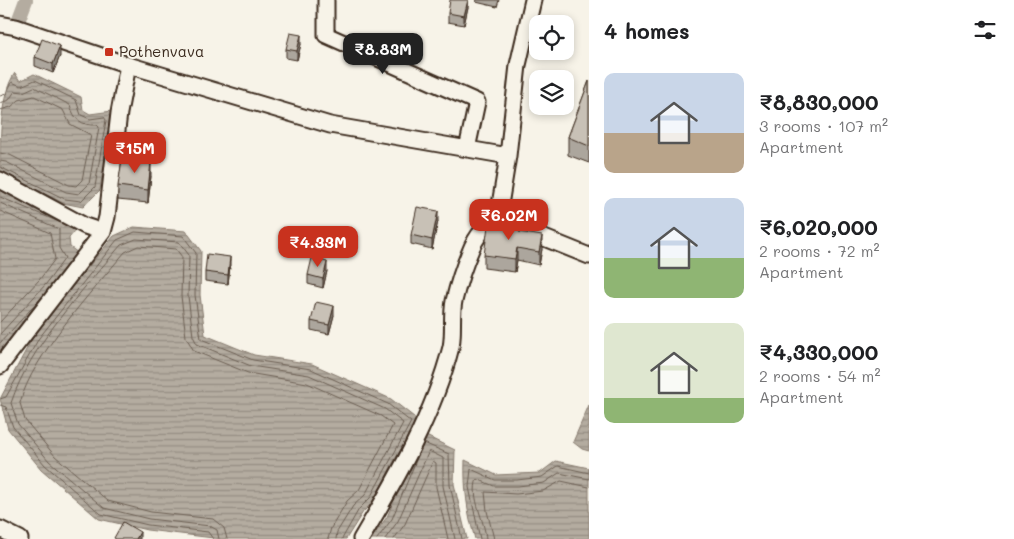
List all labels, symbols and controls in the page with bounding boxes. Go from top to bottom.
map controls [529,15,574,115]
button: locate [529,15,574,60]
icon: filters [971,16,999,44]
text: 4 homes [604,17,690,44]
pin: ₹8.83M [342,32,424,75]
text: ₹8.83M [354,38,412,59]
place label: Pothenvava [119,41,204,61]
marker: Pothenvava [103,46,115,58]
button: layers [529,70,574,115]
text: ₹8,830,000 [759,88,878,115]
icon: home [644,93,704,153]
text: 3 rooms · 107 m² [759,115,888,136]
pin: ₹15M [105,132,165,174]
text: Apartment [759,136,844,157]
text: ₹15M [115,137,155,158]
pin: ₹6.02M [468,198,550,241]
text: ₹6.02M [480,204,538,225]
text: ₹6,020,000 [759,213,878,240]
icon: home [644,218,704,278]
pin: ₹4.33M [277,226,359,268]
text: ₹4.33M [289,231,347,252]
text: 2 rooms · 72 m² [759,240,880,261]
text: Apartment [759,261,844,282]
text: ₹4,330,000 [759,338,878,365]
icon: home [644,343,704,403]
text: 2 rooms · 54 m² [759,365,880,386]
text: Apartment [759,386,844,407]

